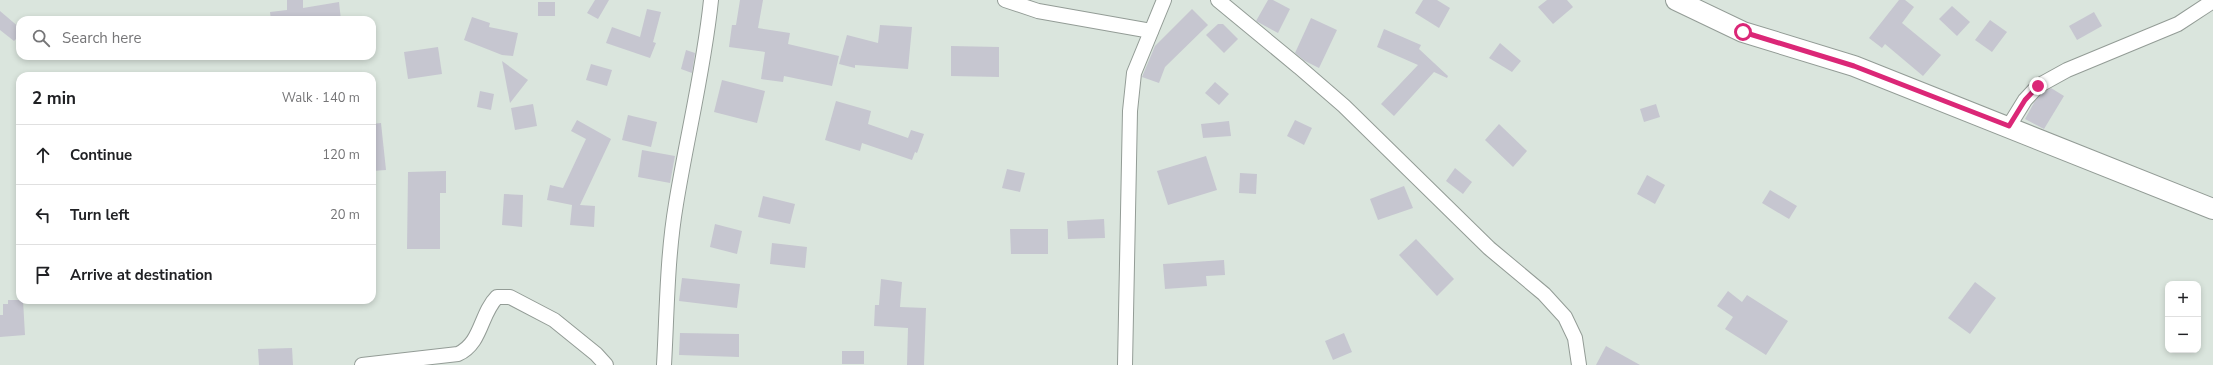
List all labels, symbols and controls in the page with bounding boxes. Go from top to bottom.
search box [16,16,376,60]
route start [1734,23,1752,41]
icon: search [30,27,52,49]
text: Search here [62,28,142,48]
route end [2029,77,2047,95]
text: 2 min [32,87,76,110]
text: Walk · 140 m [282,89,360,107]
icon: ahead [32,144,54,166]
text: Continue [70,145,132,165]
text: 120 m [322,146,360,164]
icon: left [32,204,54,226]
text: Turn left [70,205,129,225]
text: 20 m [330,206,360,224]
icon: arrive [32,264,54,286]
text: Arrive at destination [70,265,213,285]
map controls [2165,281,2201,353]
button: + [2165,281,2201,317]
button: − [2165,317,2201,353]

